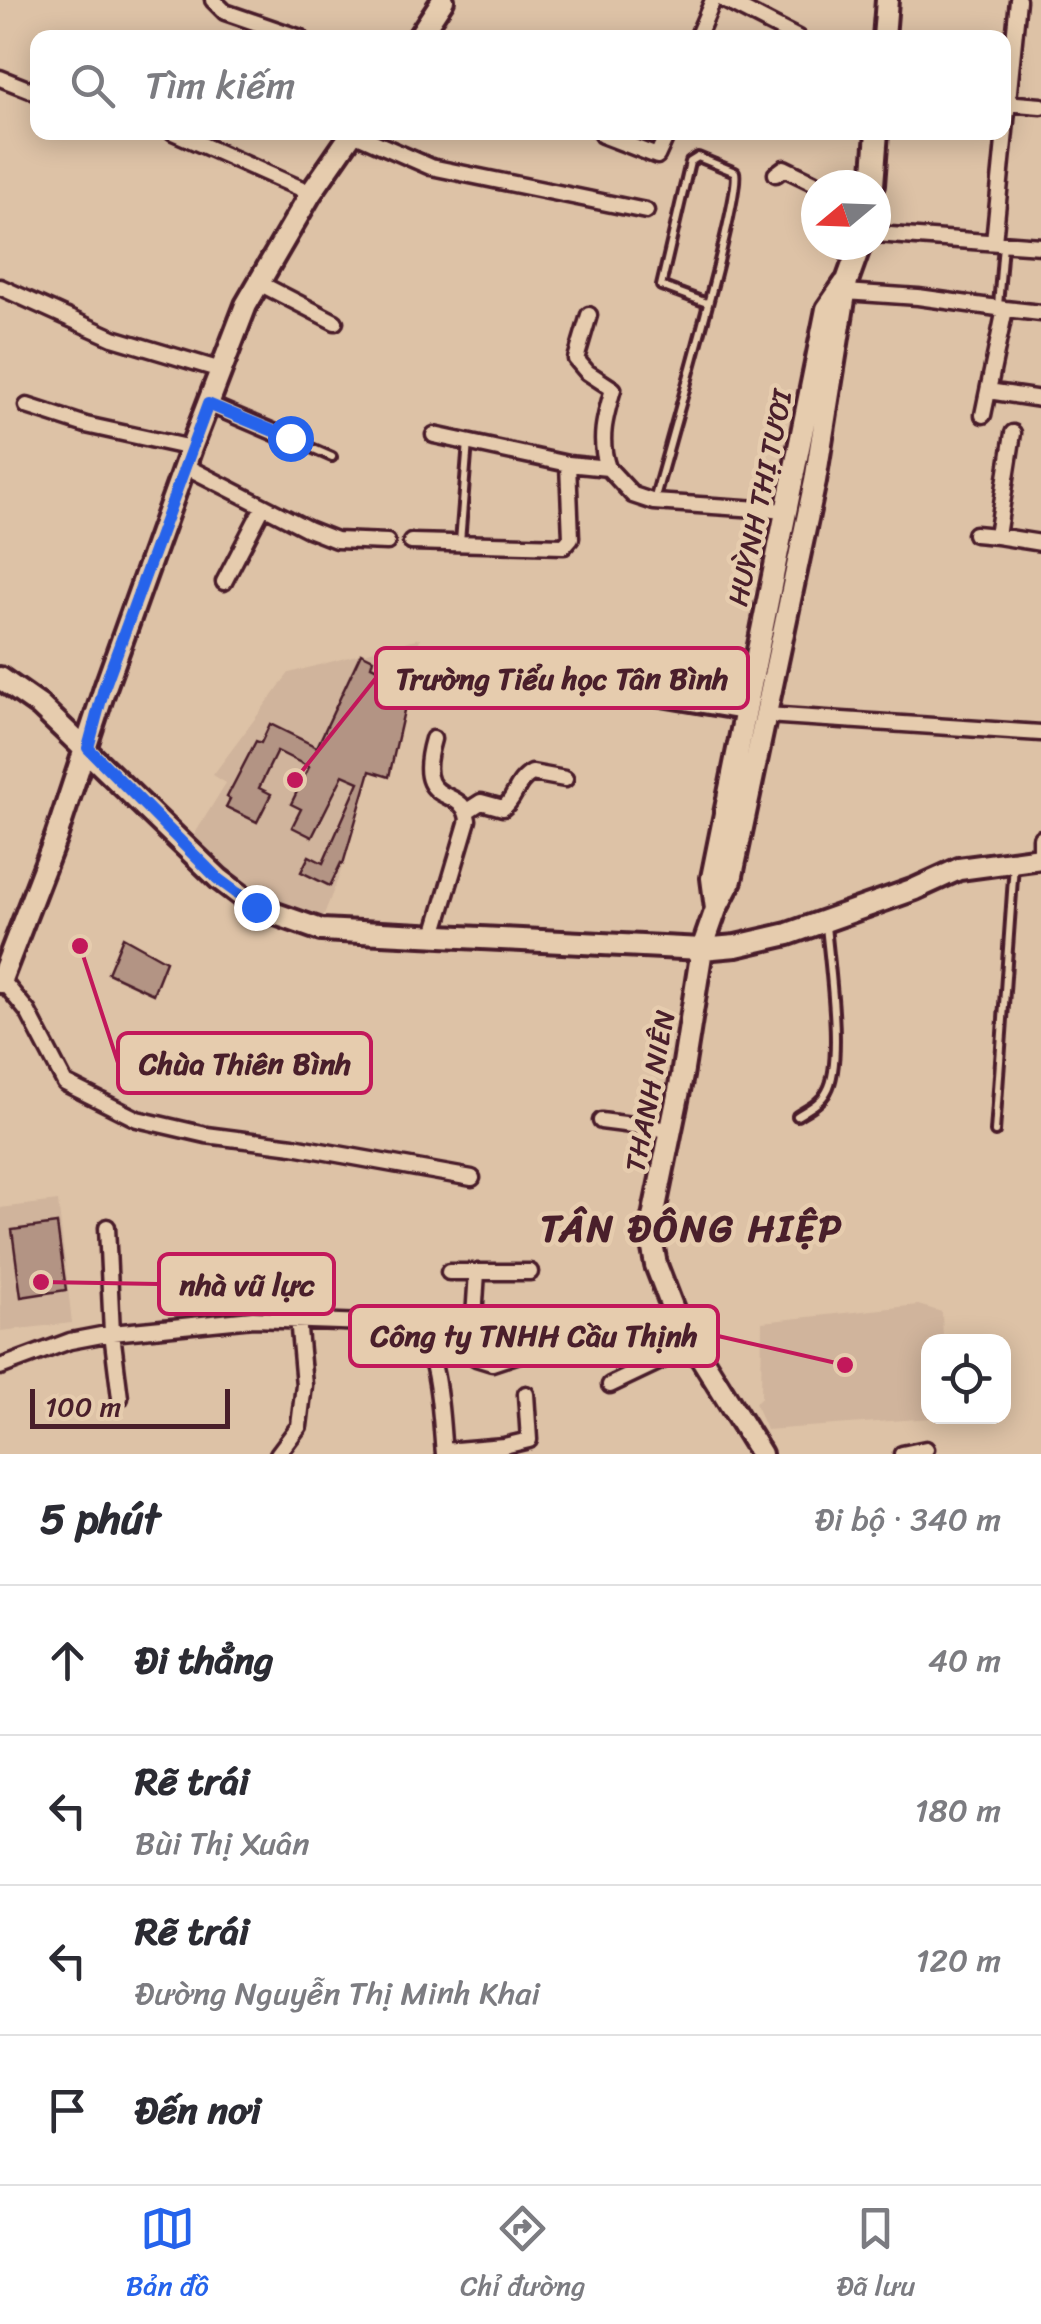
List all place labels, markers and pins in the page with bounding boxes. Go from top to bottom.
callout: Trường Tiểu học Tân Bình [376,648,748,708]
callout: Chùa Thiên Bình [118,1033,371,1093]
callout: nhà vũ lực [159,1254,334,1314]
callout: Công ty TNHH Cầu Thịnh [350,1306,718,1366]

